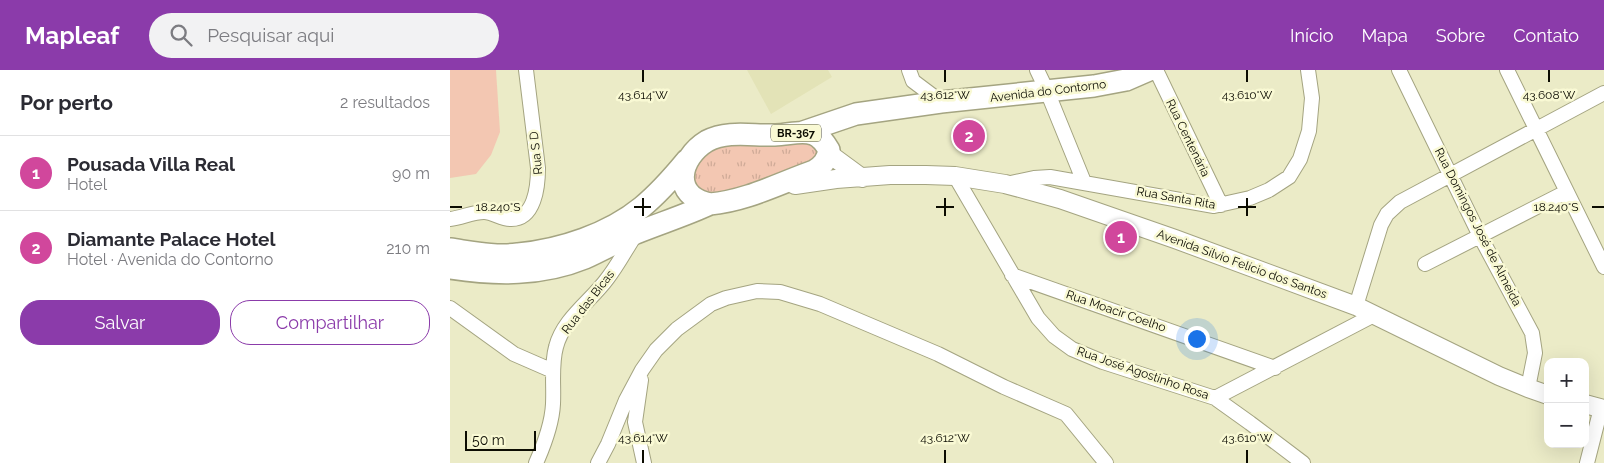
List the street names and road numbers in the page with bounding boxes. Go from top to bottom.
street label: Avenida do Contorno [989,77,1107,105]
street label: Rua Centenária [1163,97,1213,179]
road number: BR-367 [771,124,821,142]
street label: Rua S D [527,130,545,175]
street label: Rua Domingos José de Almeida [1432,145,1524,309]
street label: Rua Santa Rita [1135,184,1217,212]
street label: Avenida Sílvio Felício dos Santos [1155,227,1329,301]
street label: Rua das Bicas [559,267,617,337]
street label: Rua Moacir Coelho [1064,287,1168,335]
street label: Rua José Agostinho Rosa [1075,344,1211,402]

